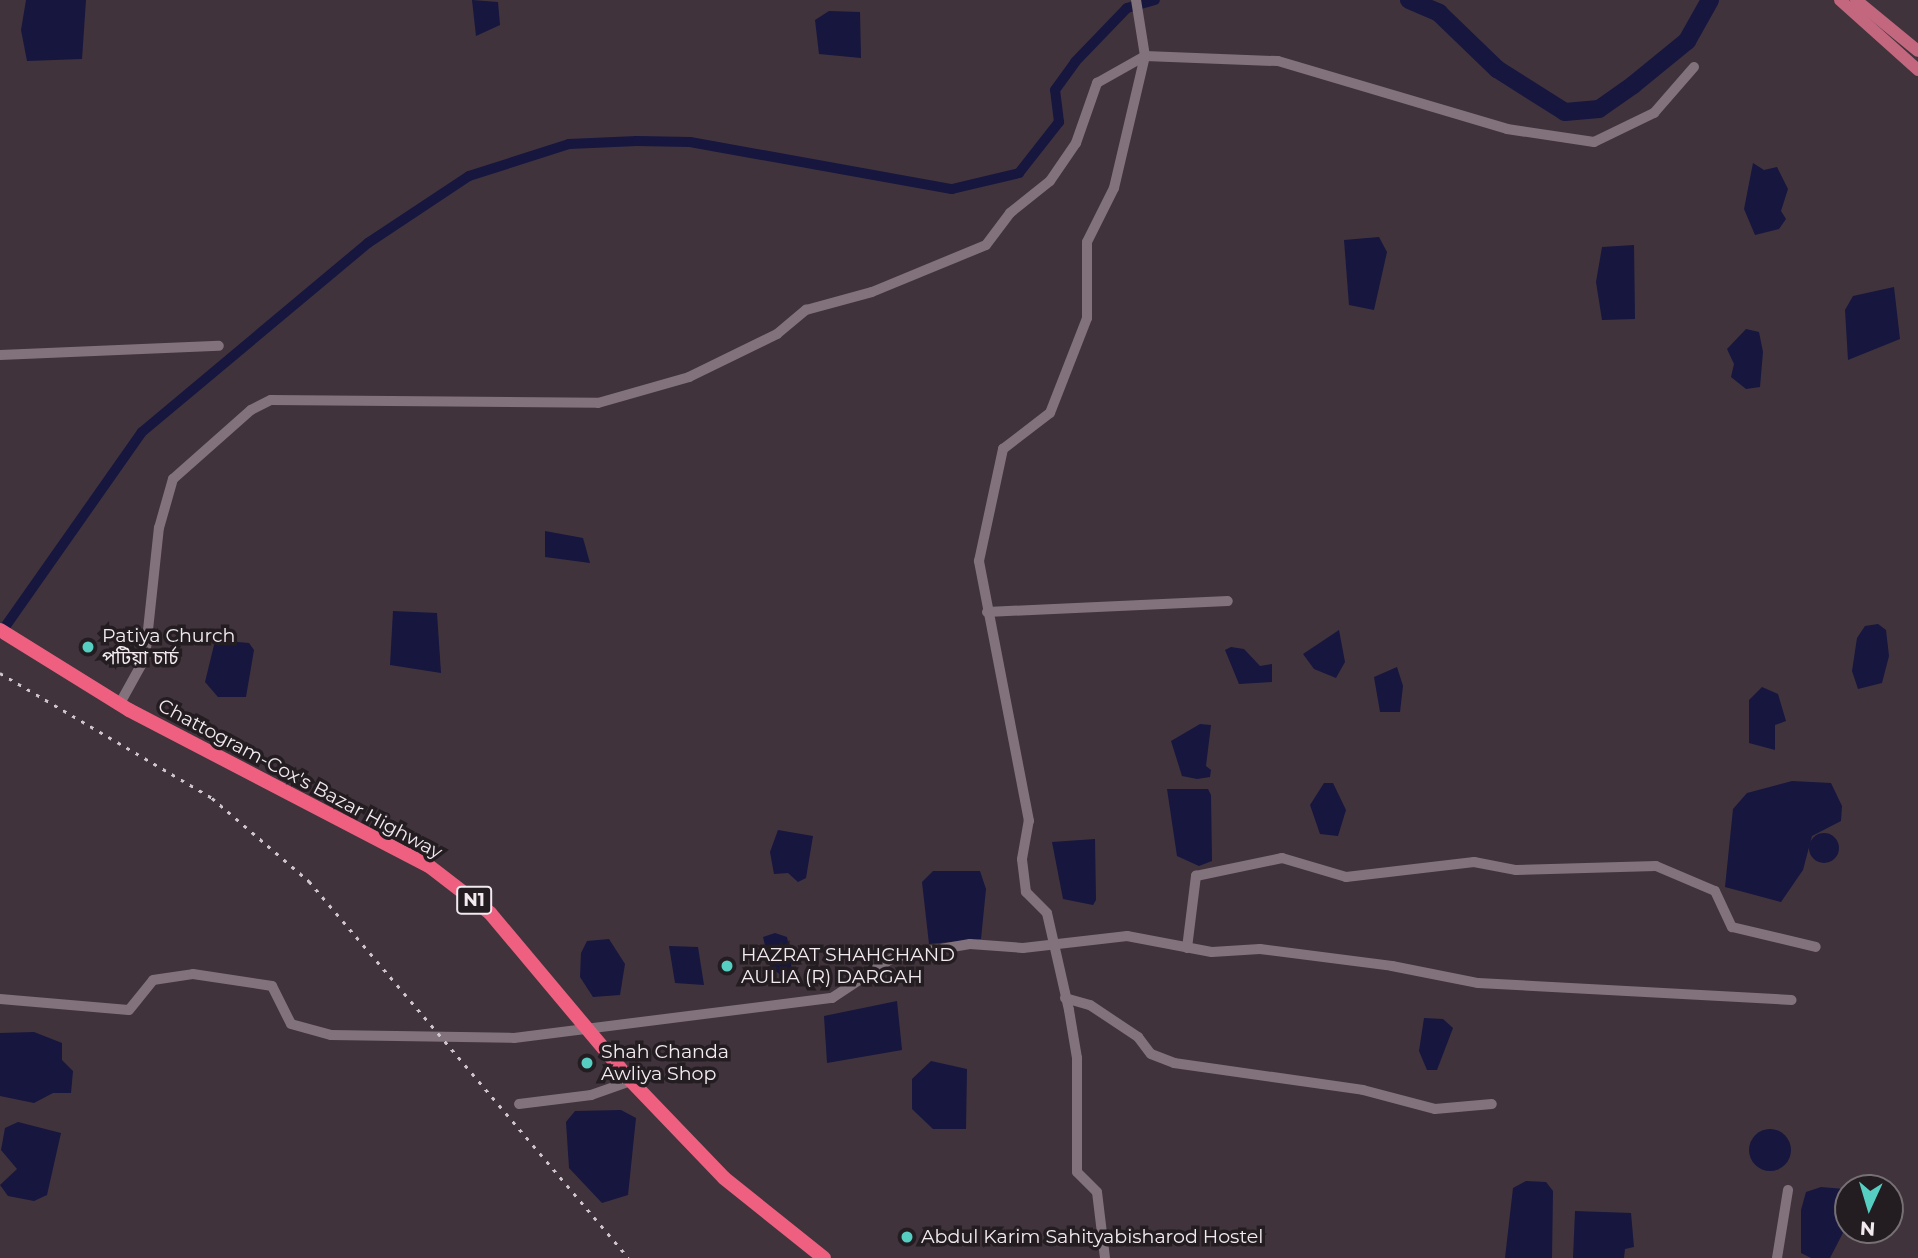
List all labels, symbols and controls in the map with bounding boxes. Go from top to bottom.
place label: Patiya Church পটিয়া চার্চ [102,625,235,669]
marker: Patiya Church পটিয়া চার্চ [80,639,96,655]
street label: Chattogram-Cox's Bazar Highway [154,694,446,864]
road number: N1 [455,886,493,915]
place label: HAZRAT SHAHCHAND AULIA (R) DARGAH [741,944,955,988]
marker: HAZRAT SHAHCHAND AULIA (R) DARGAH [719,958,735,974]
place label: Shah Chanda Awliya Shop [601,1041,729,1085]
marker: Shah Chanda Awliya Shop [579,1055,595,1071]
north arrow [1834,1174,1904,1244]
text: N [1859,1216,1876,1240]
place label: Abdul Karim Sahityabisharod Hostel [921,1226,1263,1248]
marker: Abdul Karim Sahityabisharod Hostel [899,1229,915,1245]

